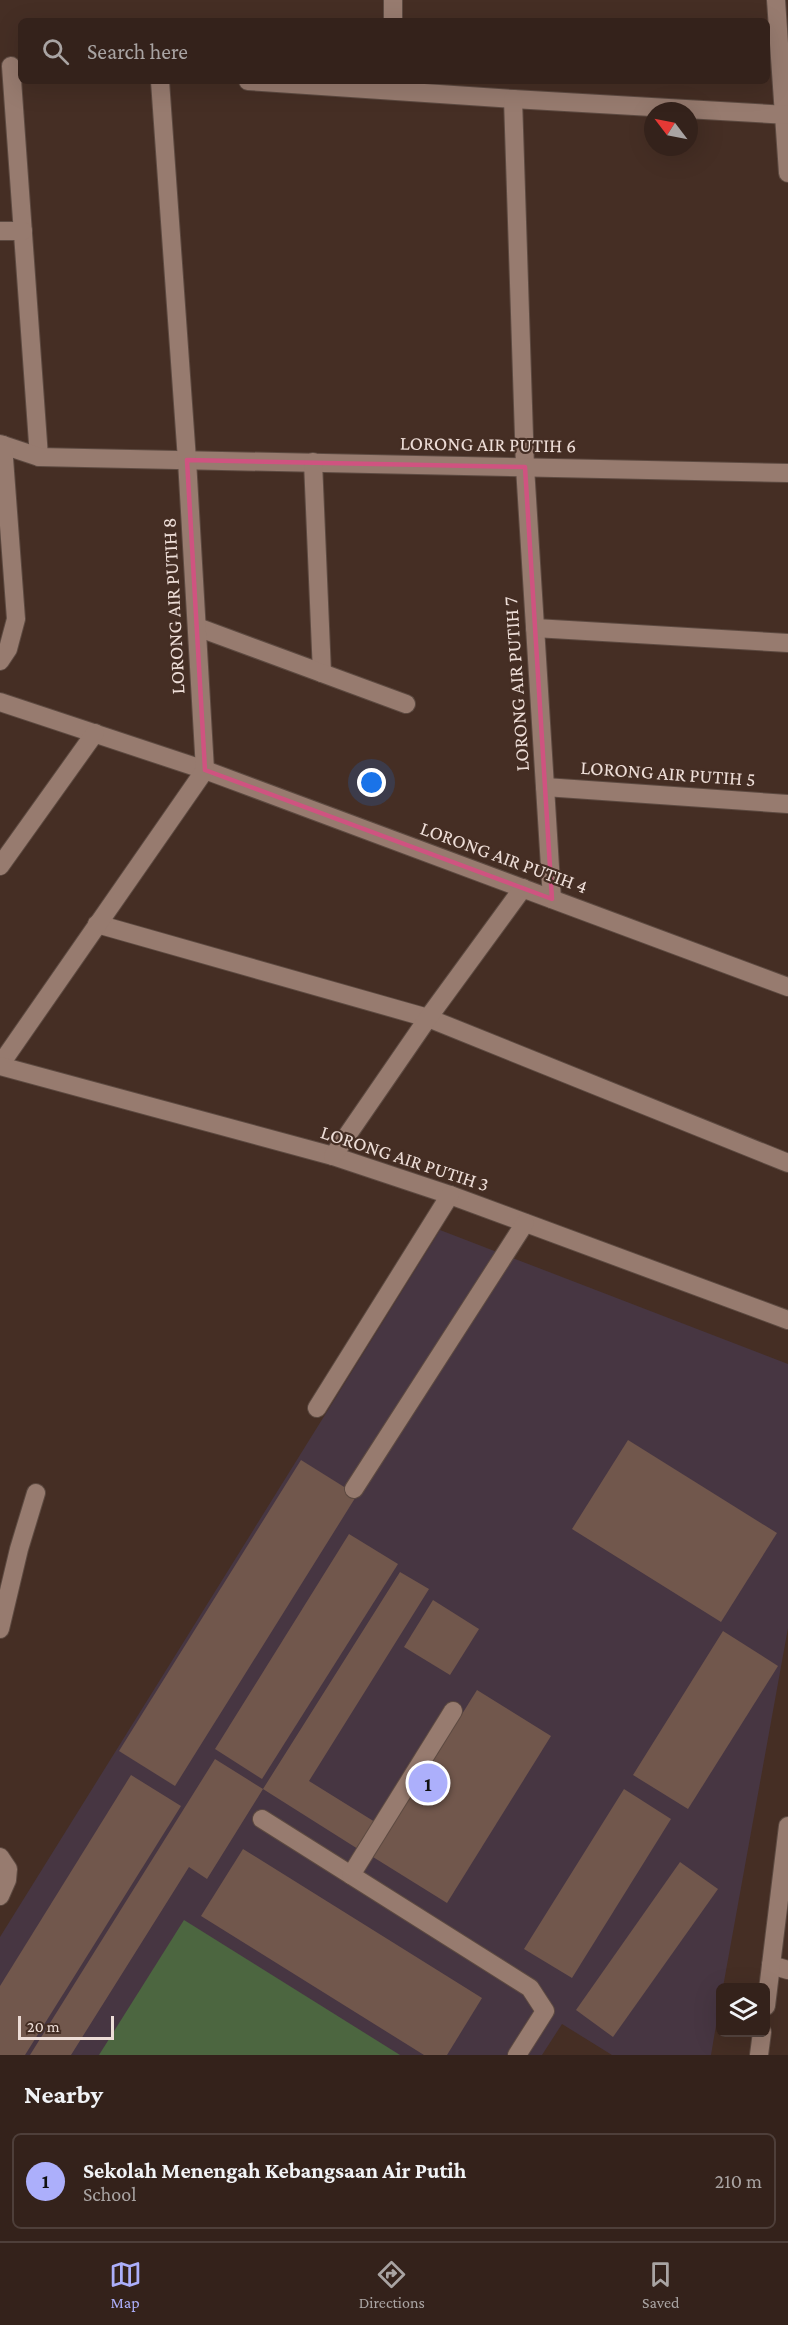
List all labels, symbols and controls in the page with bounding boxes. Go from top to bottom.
search box [18,18,770,84]
icon: search [39,35,72,68]
text: Search here [87,39,188,64]
north arrow [644,102,698,156]
street label: LORONG AIR PUTIH 6 [400,431,576,457]
street label: LORONG AIR PUTIH 8 [157,517,189,695]
street label: LORONG AIR PUTIH 7 [499,596,533,772]
street label: LORONG AIR PUTIH 5 [580,756,756,790]
your location [357,768,386,797]
street label: LORONG AIR PUTIH 4 [417,816,591,898]
street label: LORONG AIR PUTIH 3 [318,1120,492,1196]
pin: 1 [408,1760,448,1806]
map controls [716,1983,770,2037]
button: layers [716,1983,770,2037]
scale bar [18,2013,114,2040]
text: 20 m [27,2018,60,2035]
text: Nearby [24,2080,103,2109]
text: Sekolah Menengah Kebangsaan Air Putih [83,2158,466,2183]
text: 1 [42,2170,49,2192]
text: 210 m [715,2170,762,2192]
text: School [83,2183,136,2205]
tab: Map [109,2258,142,2311]
tab: Directions [359,2258,425,2311]
tab: Saved [642,2258,679,2311]

